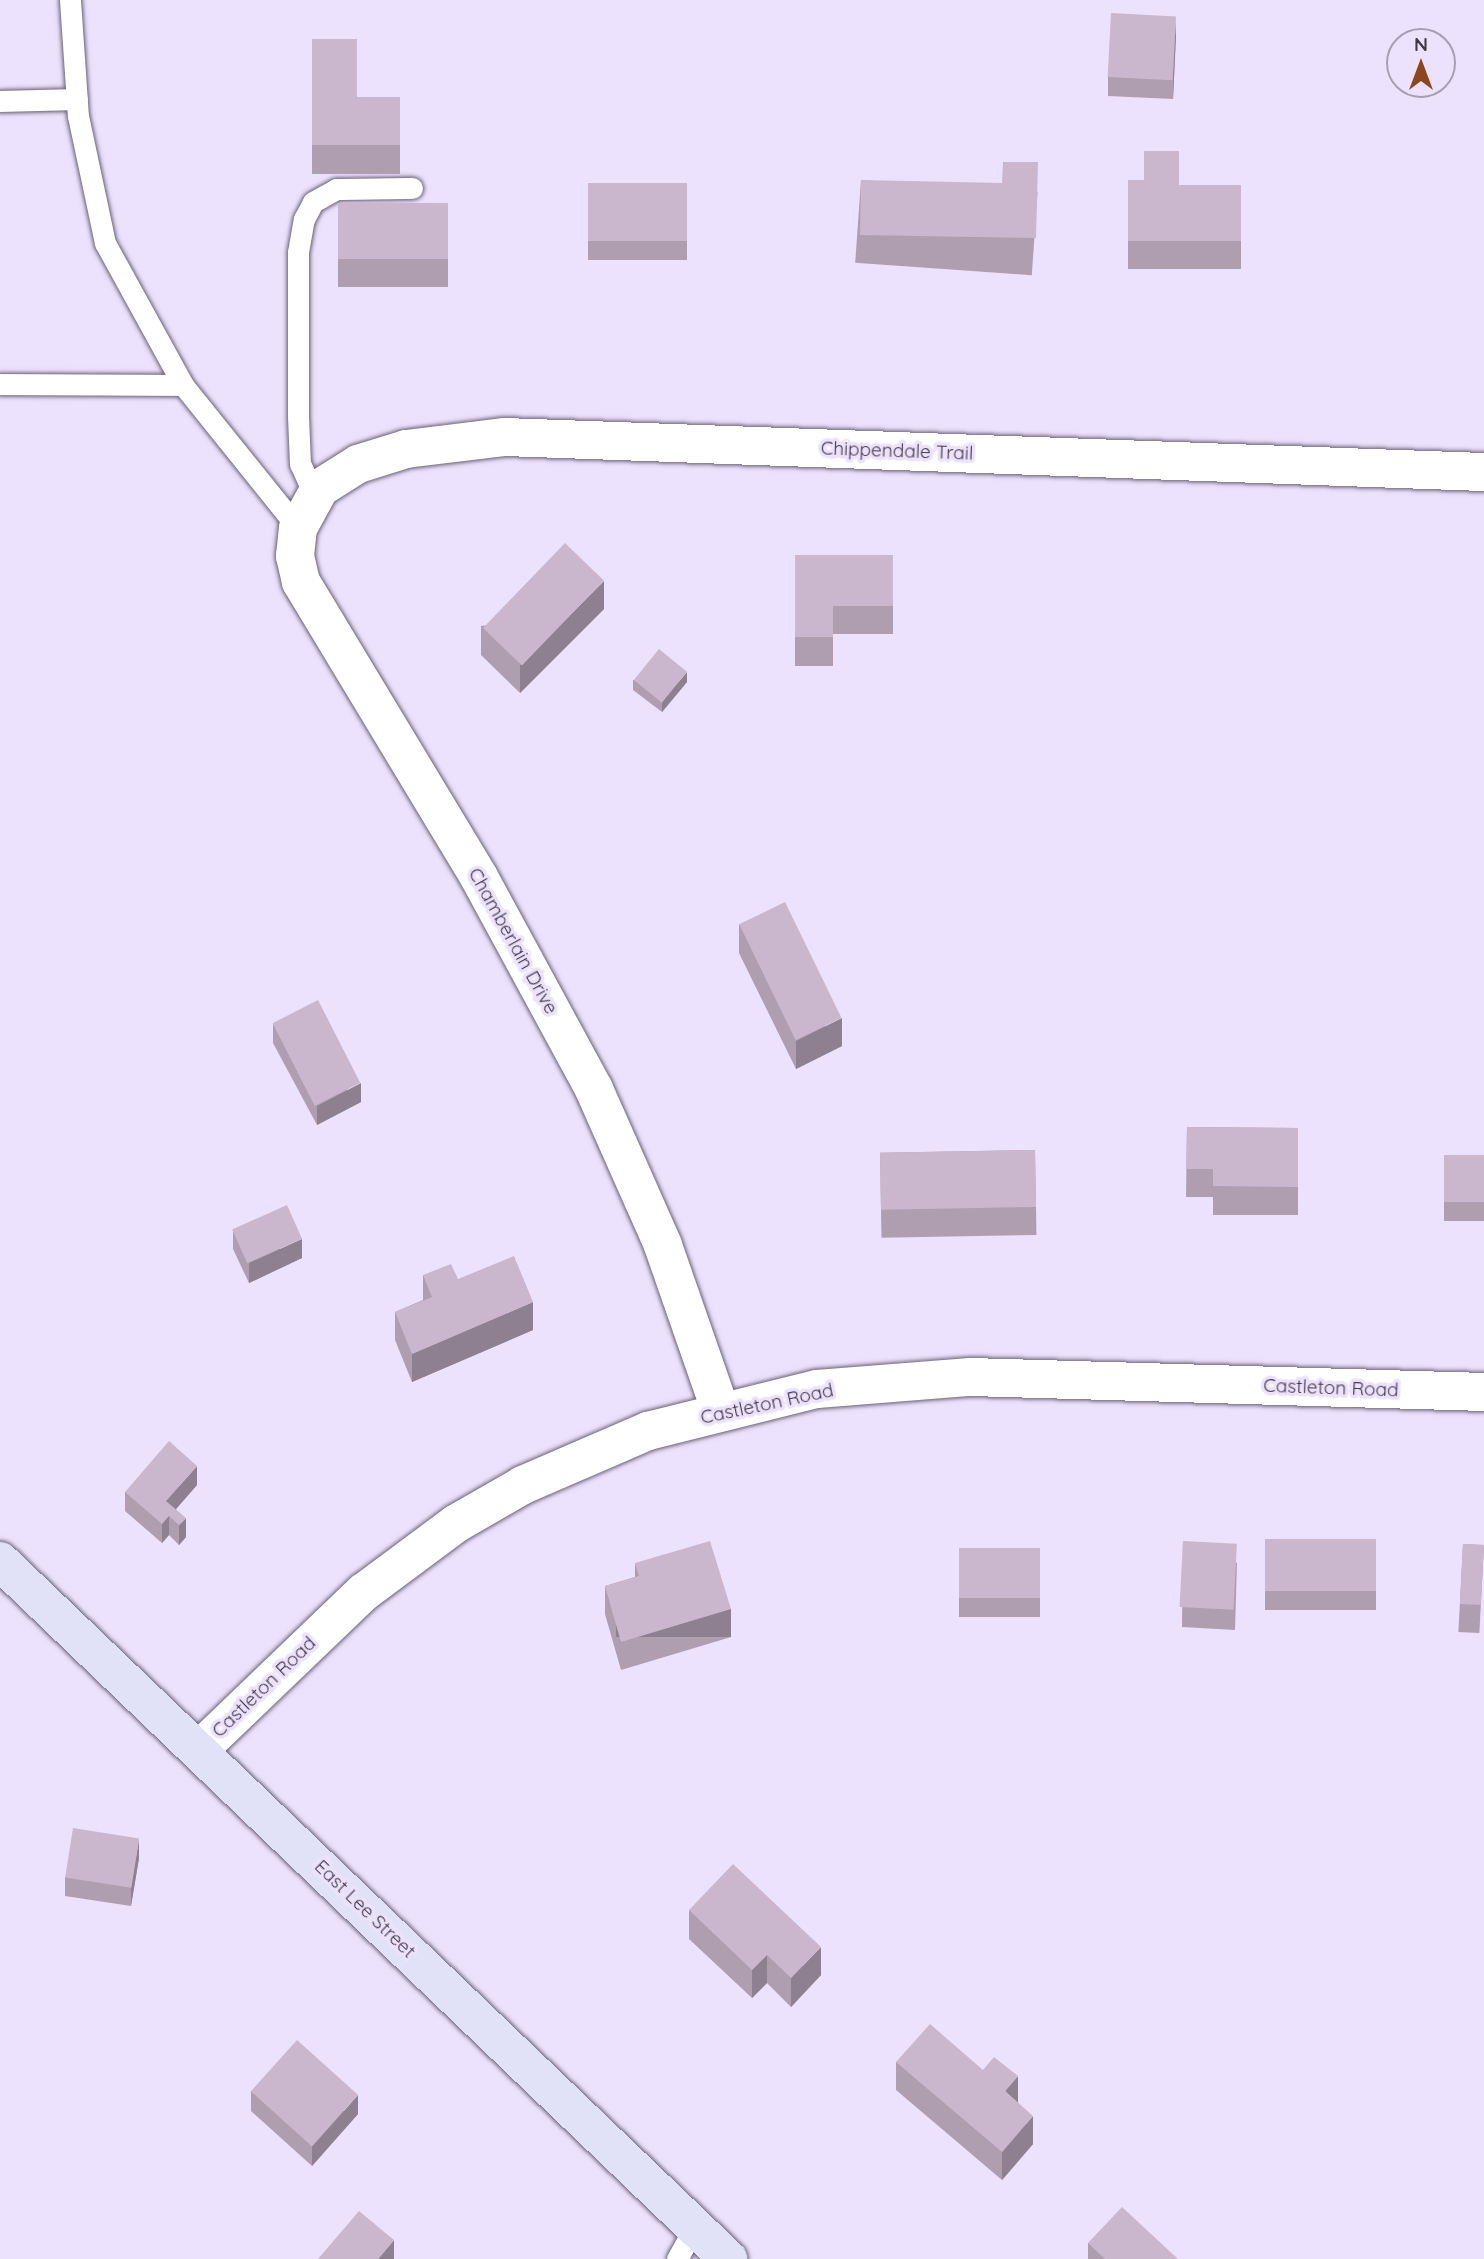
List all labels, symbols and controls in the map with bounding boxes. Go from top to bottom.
north arrow [1386,28,1456,98]
text: N [1414,32,1428,56]
street label: Chippendale Trail [820,437,974,465]
street label: Chamberlain Drive [463,864,563,1018]
street label: Castleton Road [1263,1374,1399,1402]
street label: Castleton Road [698,1379,836,1429]
street label: Castleton Road [207,1632,321,1742]
street label: East Lee Street [310,1855,420,1963]

